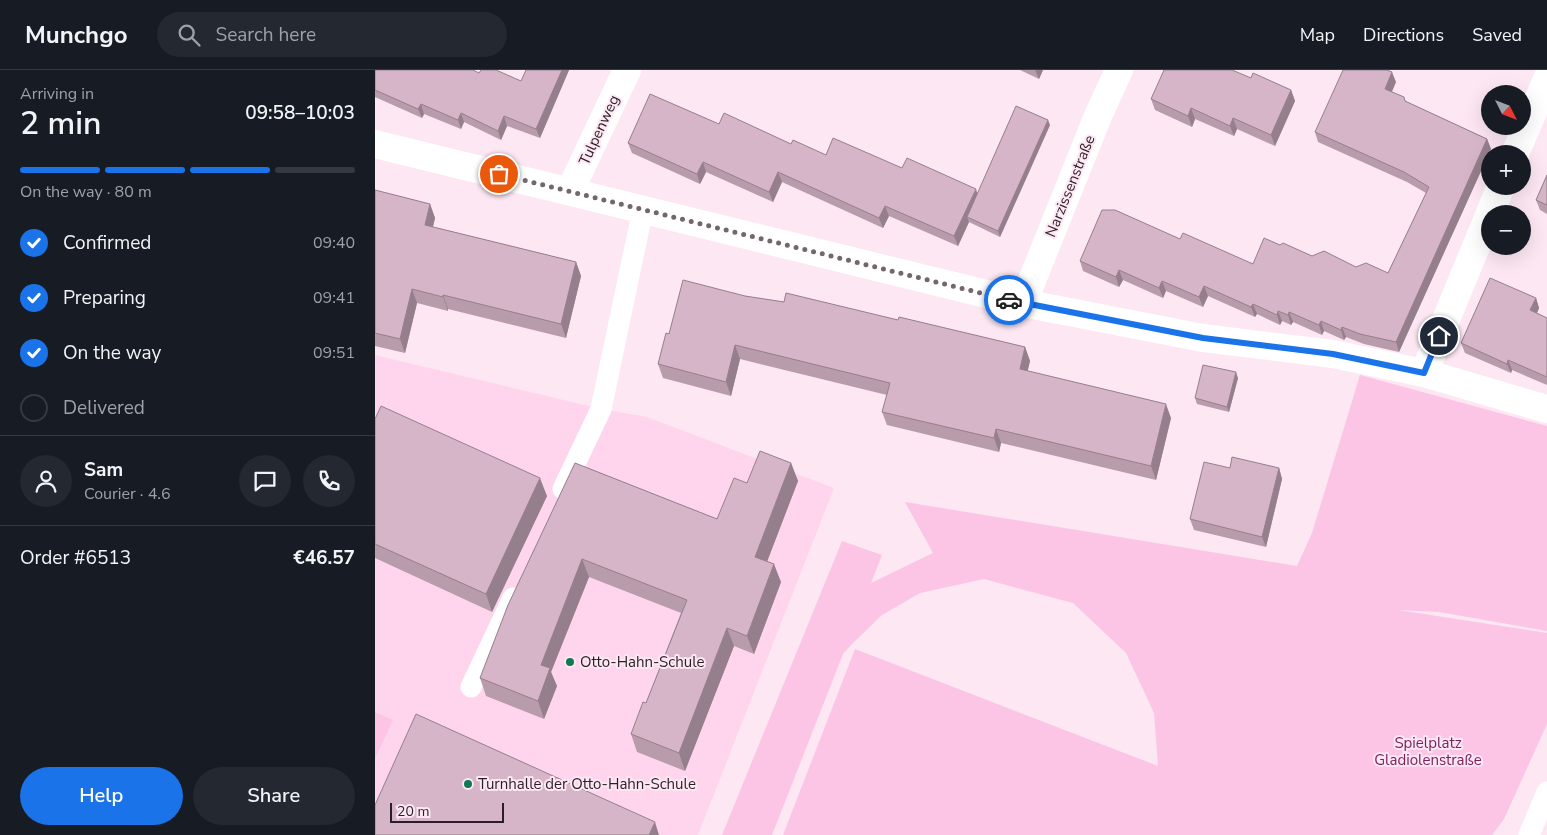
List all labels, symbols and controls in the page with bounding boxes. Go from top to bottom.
search box [157,12,507,57]
text: Munchgo [25,19,127,51]
icon: search [175,21,203,49]
text: Search here [215,22,316,48]
text: Map [1300,23,1335,47]
text: Directions [1363,23,1444,47]
text: Saved [1472,23,1522,47]
text: Arriving in [20,83,94,105]
north arrow [1481,85,1531,135]
map controls [1481,85,1531,255]
street label: Tulpenweg [574,92,624,168]
text: 09:58–10:03 [245,100,355,126]
text: 2 min [20,102,102,145]
street label: Narzissenstraße [1040,132,1100,240]
button: + [1481,145,1531,195]
pin [478,153,520,195]
icon: bag [485,160,513,188]
text: On the way · 80 m [20,181,152,203]
button: − [1481,205,1531,255]
icon: check [20,229,48,257]
text: Confirmed [63,230,151,256]
text: 09:40 [313,232,355,254]
courier [984,275,1034,325]
icon: check [20,284,48,312]
text: Preparing [63,285,146,311]
icon: car [995,286,1023,314]
text: 09:41 [313,287,355,309]
pin [1418,315,1460,357]
icon: home [1425,322,1453,350]
icon: check [20,339,48,367]
text: On the way [63,340,161,366]
text: 09:51 [313,342,355,364]
text: Delivered [63,395,145,421]
button: person [20,455,72,507]
button: chat [239,455,291,507]
button: phone [303,455,355,507]
text: Sam [84,457,123,483]
text: Courier · 4.6 [84,483,170,505]
text: Order #6513 [20,545,131,571]
text: €46.57 [293,545,355,571]
place label: Otto-Hahn-Schule [580,652,705,672]
marker: Otto-Hahn-Schule [564,656,576,668]
park label: Spielplatz Gladiolenstraße [1374,733,1482,770]
button: Help [20,767,183,825]
button: Share [193,767,355,825]
place label: Turnhalle der Otto-Hahn-Schule [478,774,696,794]
marker: Turnhalle der Otto-Hahn-Schule [462,778,474,790]
scale bar [390,800,504,823]
text: 20 m [397,802,429,821]

